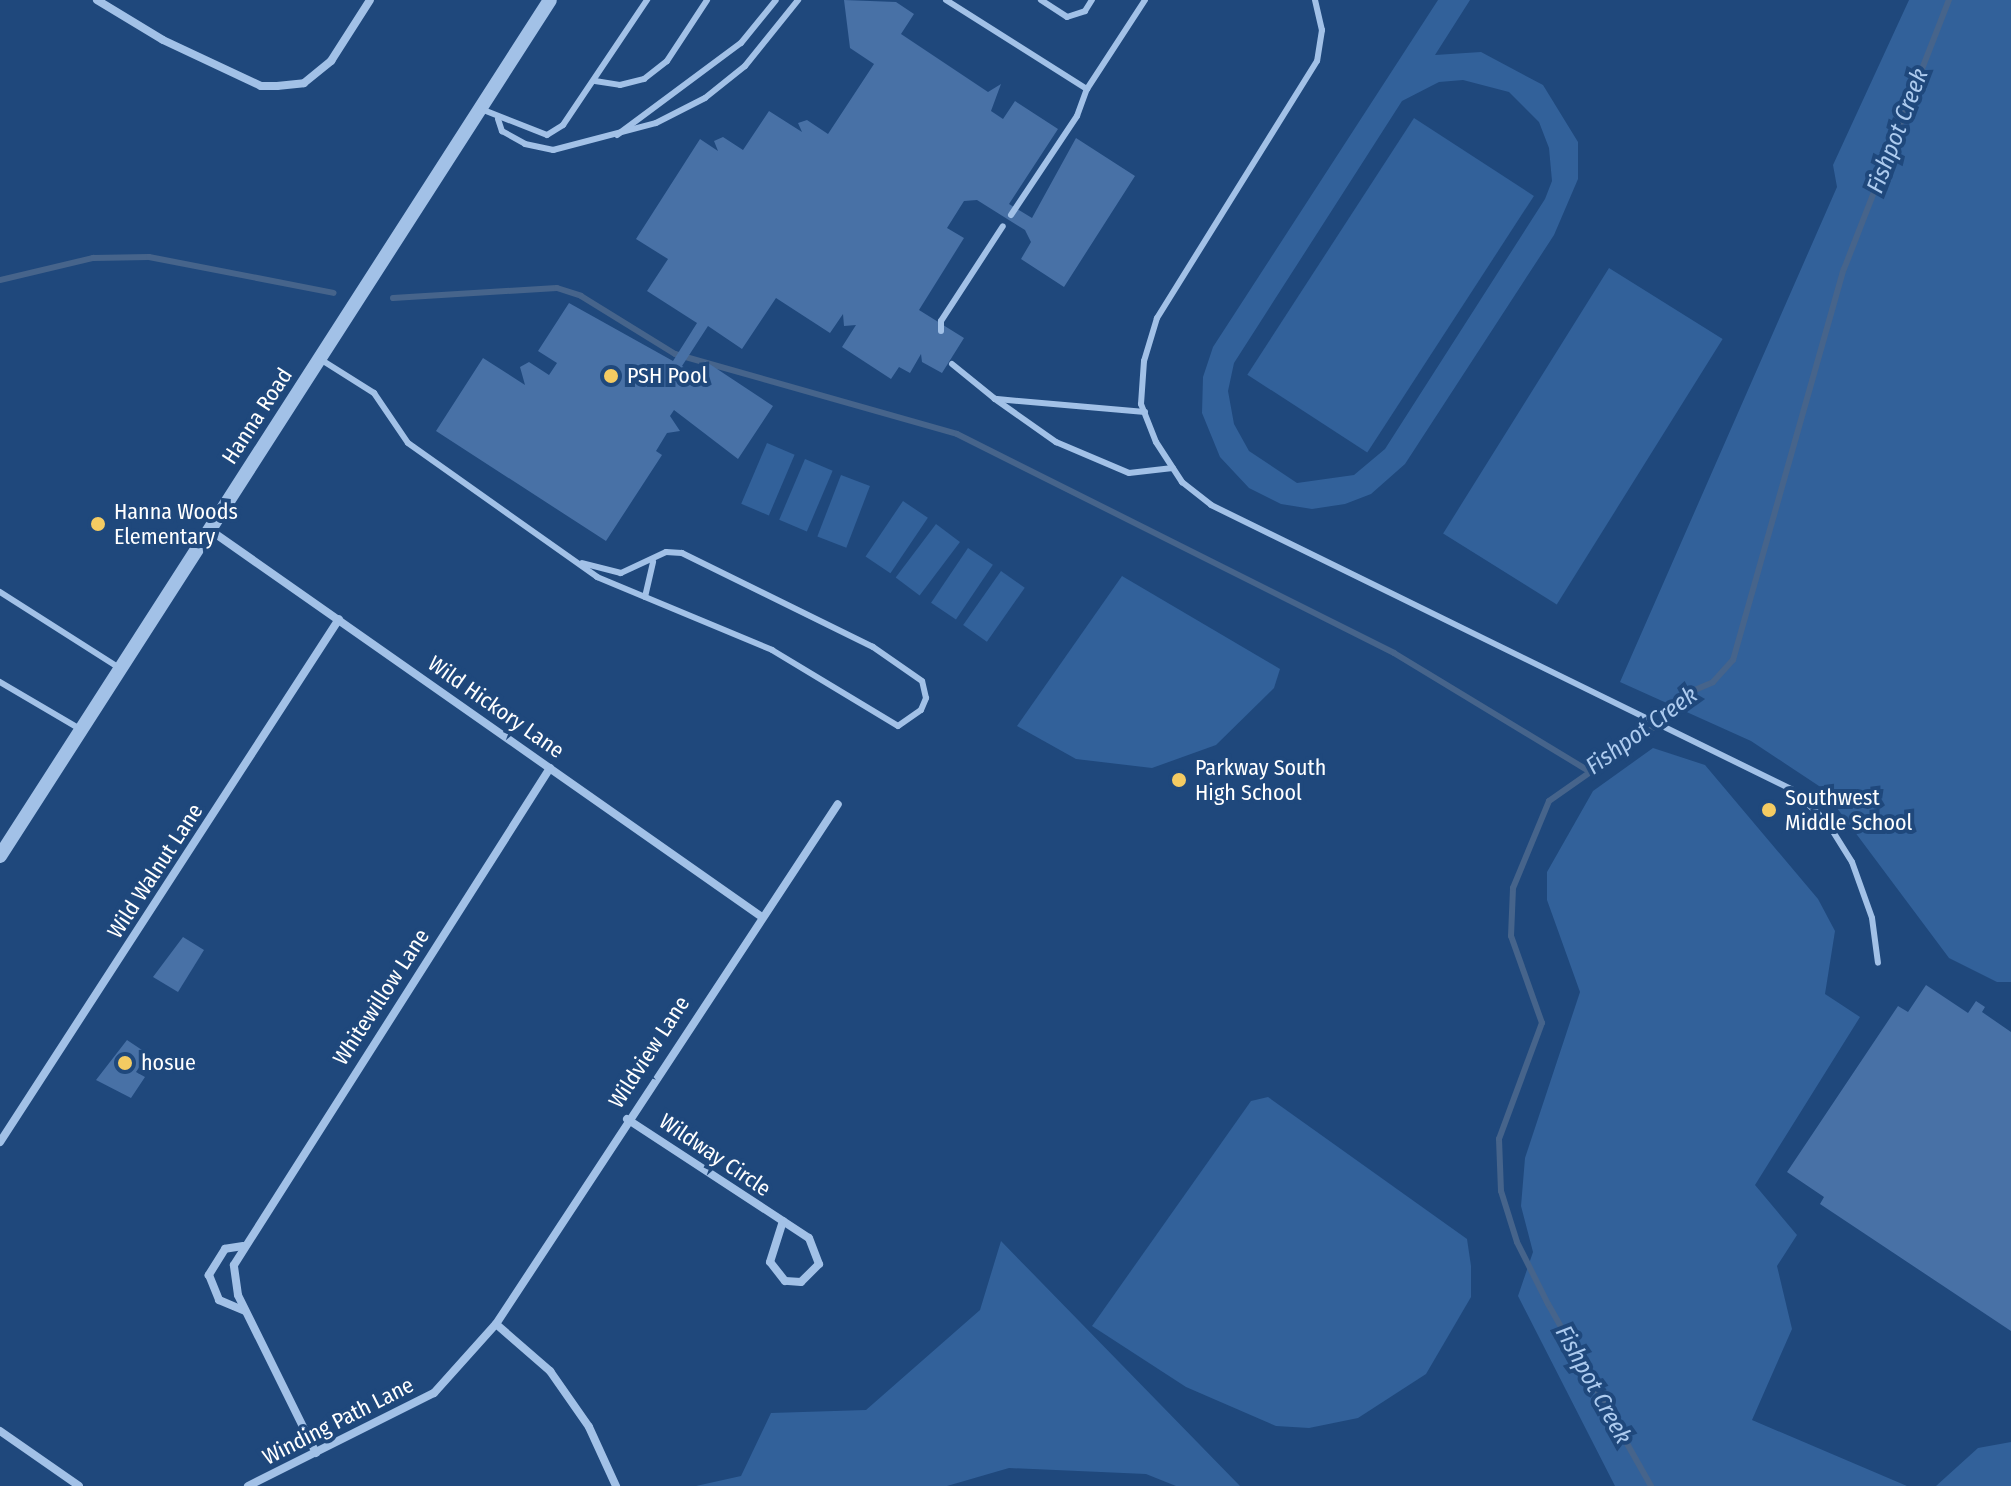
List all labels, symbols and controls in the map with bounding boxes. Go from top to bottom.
water label: Fishpot Creek [1861,65,1935,197]
street label: Hanna Road [216,363,298,469]
place label: PSH Pool [627,363,707,389]
marker: PSH Pool [602,367,620,385]
place label: Hanna Woods Elementary [114,498,238,550]
marker: Hanna Woods Elementary [89,515,107,533]
street label: Wild Hickory Lane [423,650,569,764]
water label: Fishpot Creek [1581,681,1703,781]
place label: Parkway South High School [1195,754,1326,806]
marker: Parkway South High School [1170,771,1188,789]
place label: Southwest Middle School [1785,784,1912,836]
street label: Wild Walnut Lane [102,799,208,943]
marker: Southwest Middle School [1760,801,1778,819]
street label: Whitewillow Lane [327,924,435,1070]
street label: Wildview Lane [603,991,695,1113]
place label: hosue [141,1050,196,1076]
marker: hosue [116,1054,134,1072]
street label: Wildway Circle [654,1108,776,1202]
water label: Fishpot Creek [1549,1321,1637,1449]
street label: Winding Path Lane [258,1372,418,1470]

